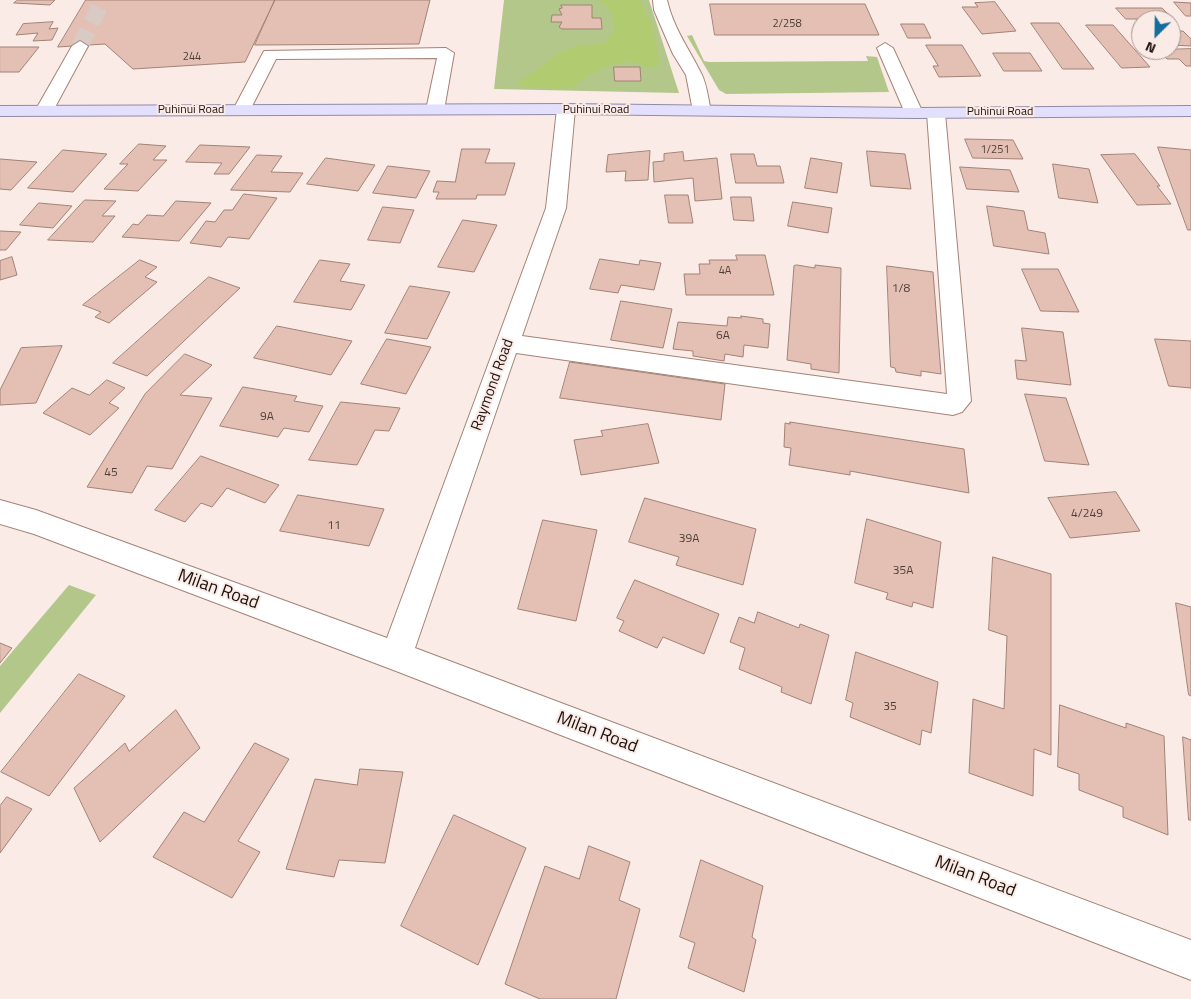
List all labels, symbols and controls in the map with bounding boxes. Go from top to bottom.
north arrow [1131,10,1181,60]
house number: 2/258 [772,17,802,31]
text: N [1142,37,1159,60]
house number: 244 [183,50,201,64]
street label: Puhinui Road [158,103,224,117]
street label: Puhinui Road [563,103,629,117]
street label: Puhinui Road [967,105,1033,119]
house number: 1/251 [980,143,1010,157]
house number: 4A [719,264,731,278]
house number: 1/8 [892,282,910,296]
house number: 6A [716,329,730,343]
street label: Raymond Road [468,337,518,433]
house number: 9A [260,410,274,424]
house number: 45 [104,466,118,480]
house number: 4/249 [1071,507,1103,521]
house number: 11 [327,519,341,533]
house number: 39A [679,532,699,546]
house number: 35A [893,564,913,578]
street label: Milan Road [174,565,262,615]
house number: 35 [883,700,897,714]
street label: Milan Road [554,708,640,758]
street label: Milan Road [932,852,1018,902]

